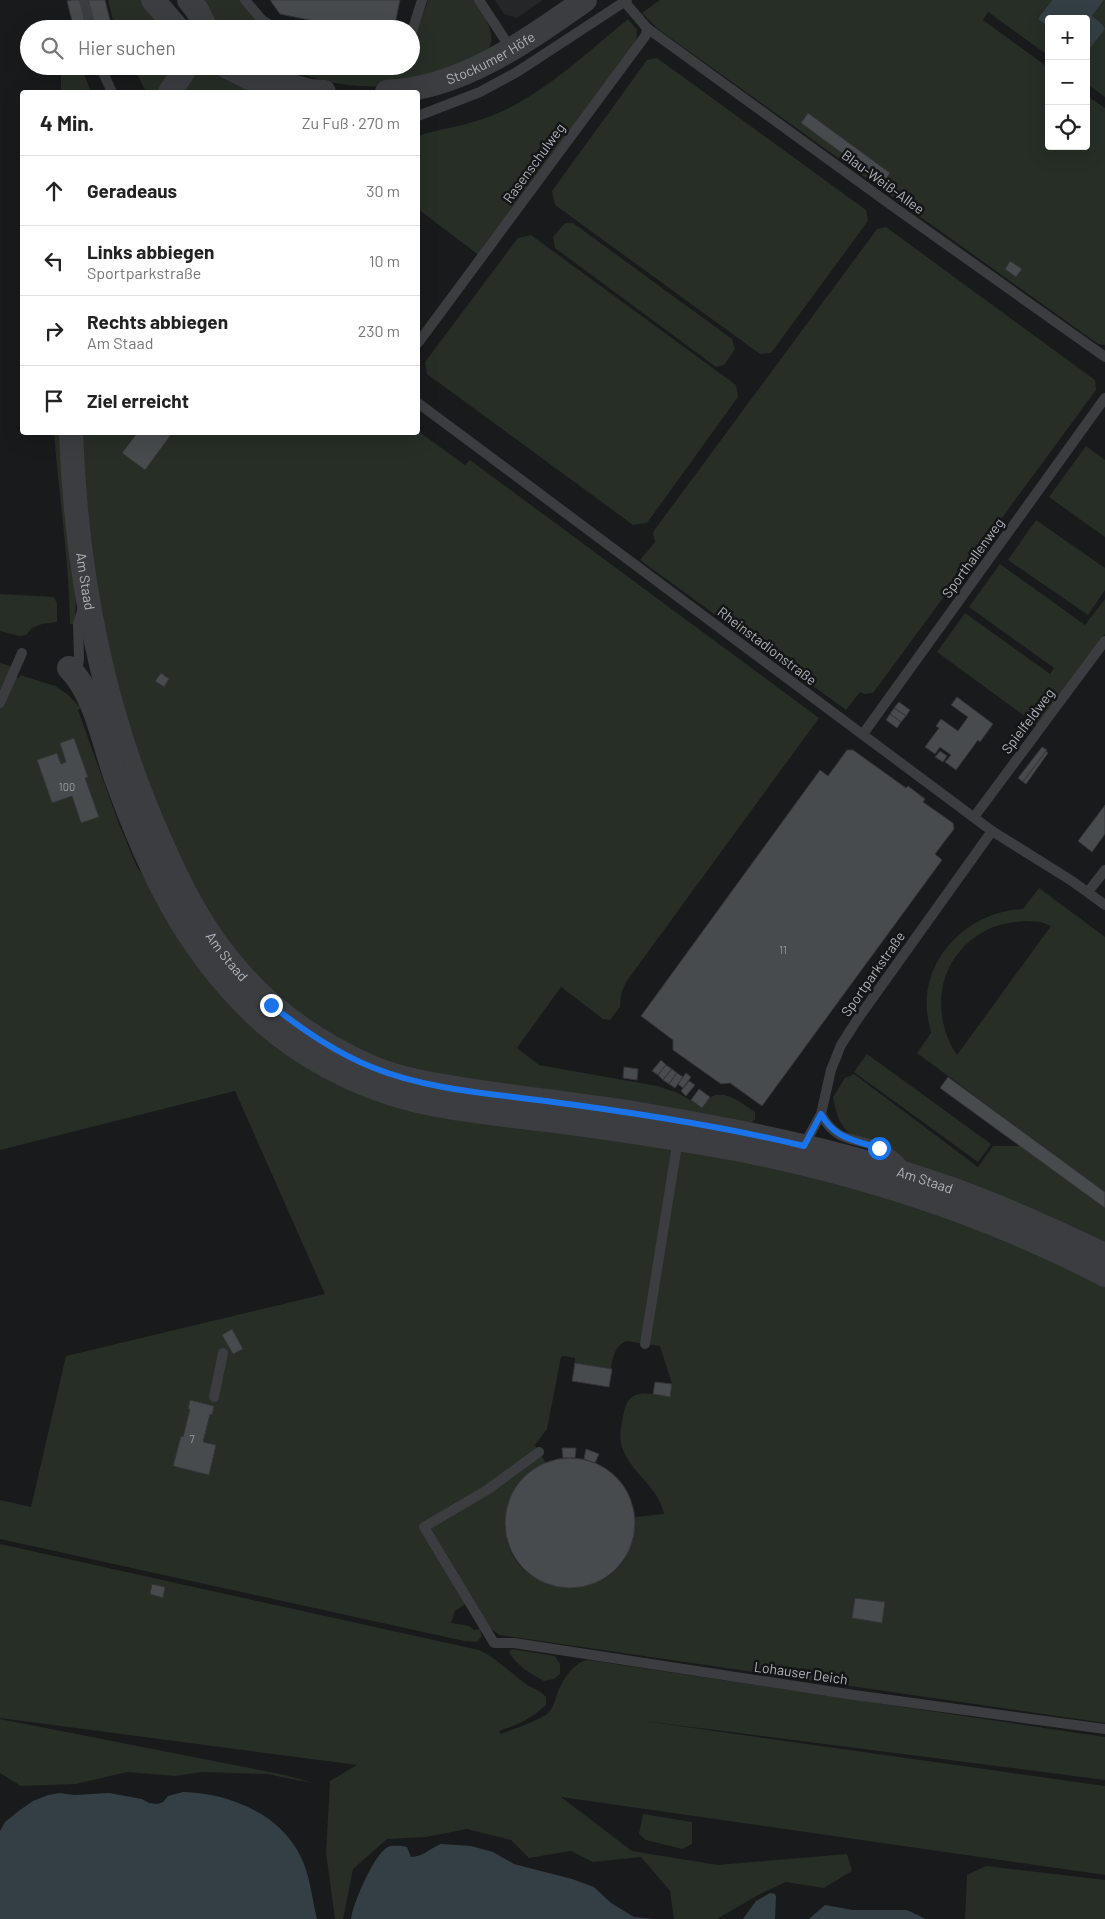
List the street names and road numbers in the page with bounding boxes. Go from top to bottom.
street label: Stockumer Höfe [444,28,538,88]
street label: Rasenschulweg [499,119,568,206]
street label: Blau-Weiß-Allee [839,146,928,217]
street label: Sporthallenweg [938,514,1007,601]
street label: Am Staad [73,551,99,611]
street label: Rheinstadionstraße [715,603,820,688]
street label: Spielfeldweg [997,685,1058,757]
street label: Am Staad [203,928,252,984]
street label: Sportparkstraße [837,928,908,1020]
street label: Am Staad [895,1163,955,1197]
street label: Lohauser Deich [753,1658,849,1687]

